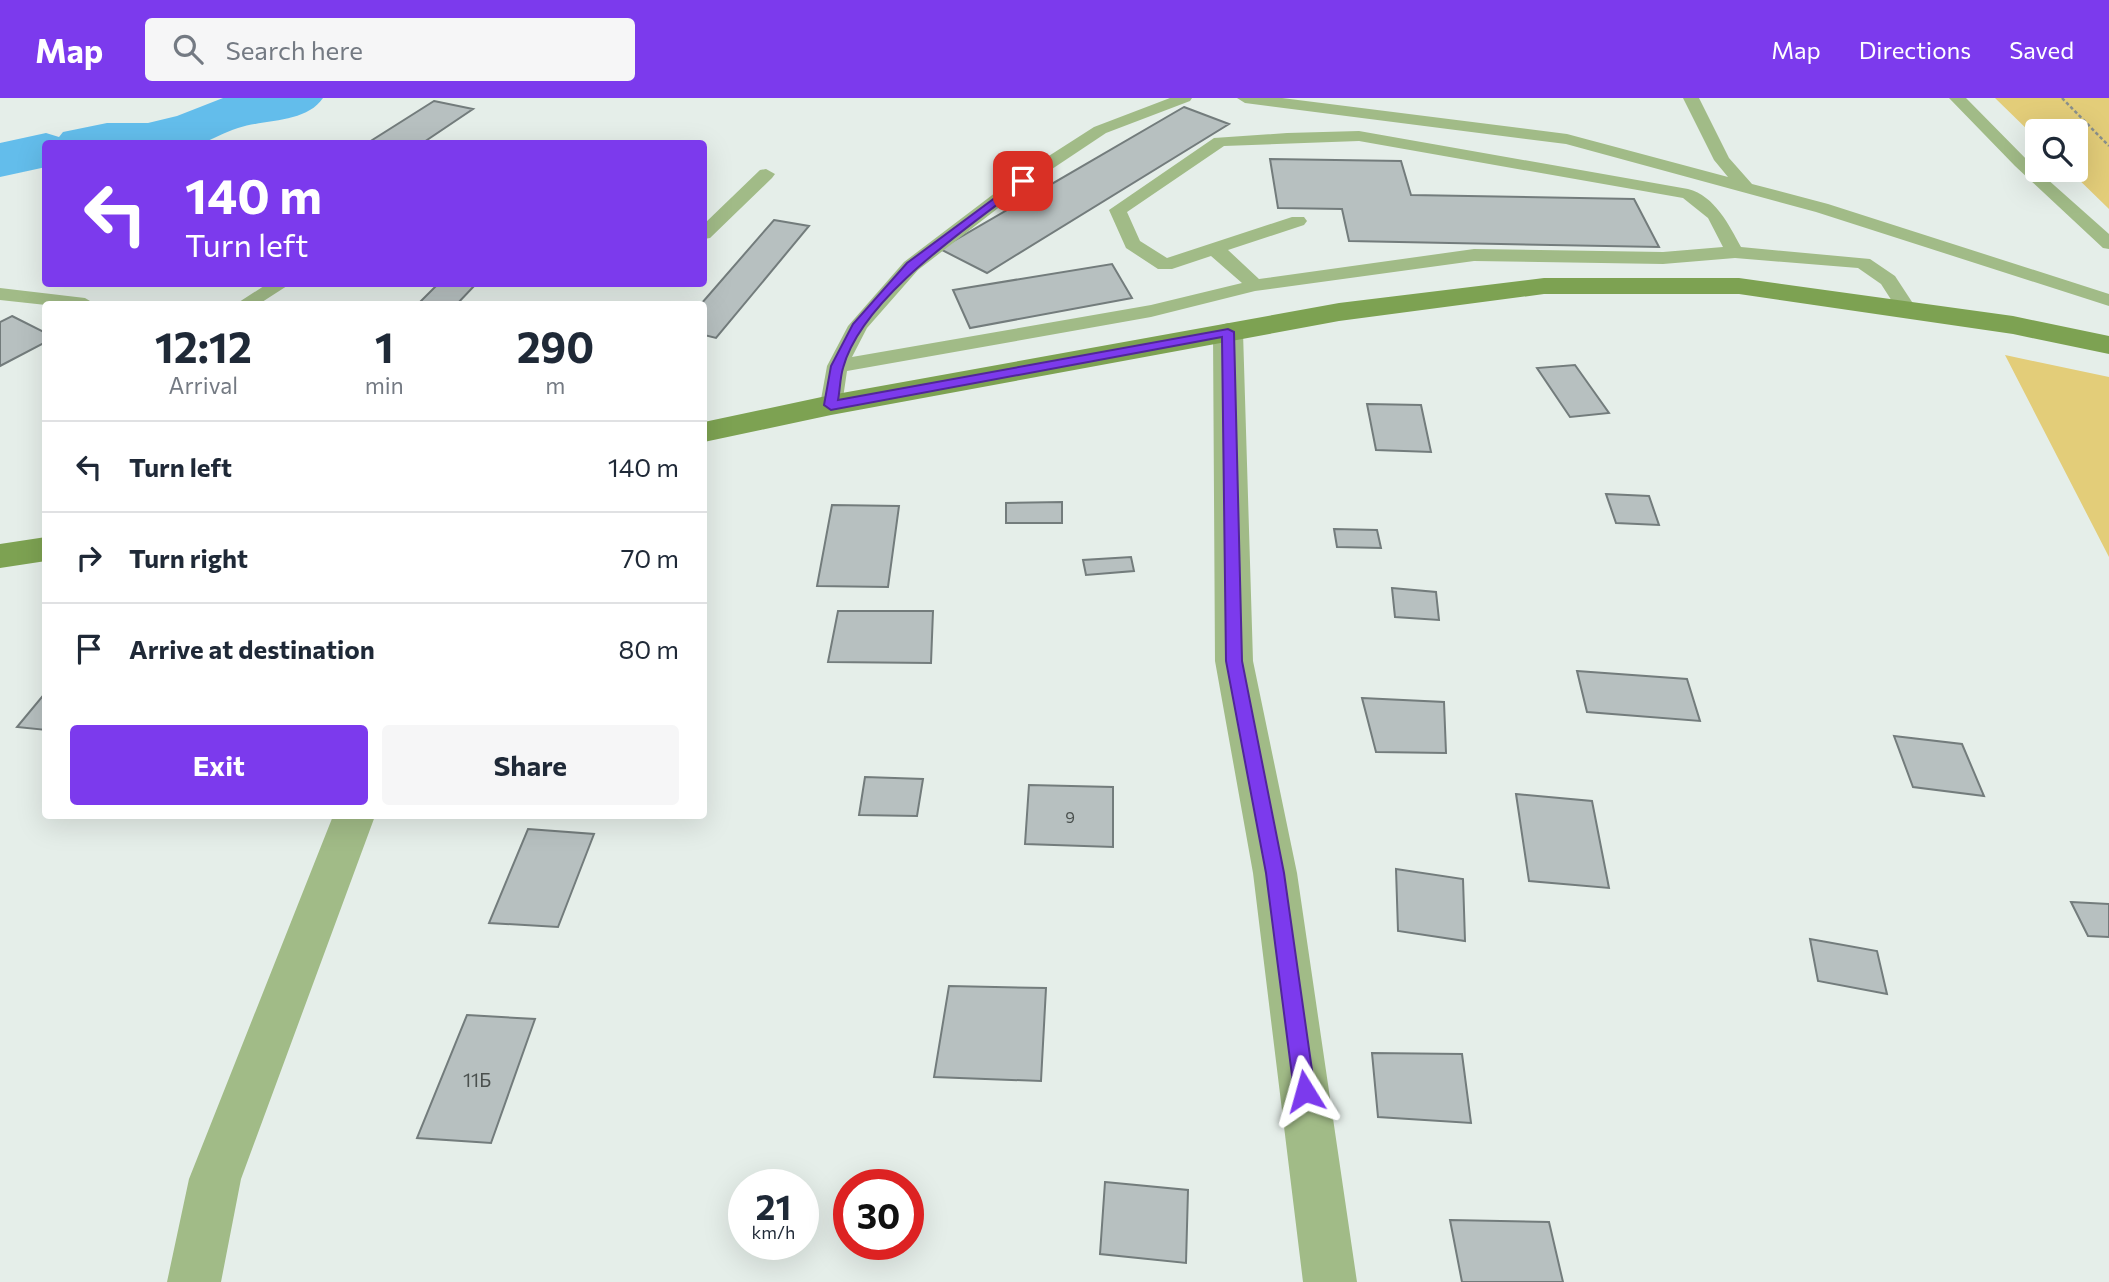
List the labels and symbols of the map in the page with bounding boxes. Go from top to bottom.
pin [993,151,1053,211]
house number: 9 [1065,807,1075,826]
position arrow [1268,1054,1342,1128]
house number: 11Б [463,1068,491,1091]
speed limit sign: 30 [833,1169,924,1260]

